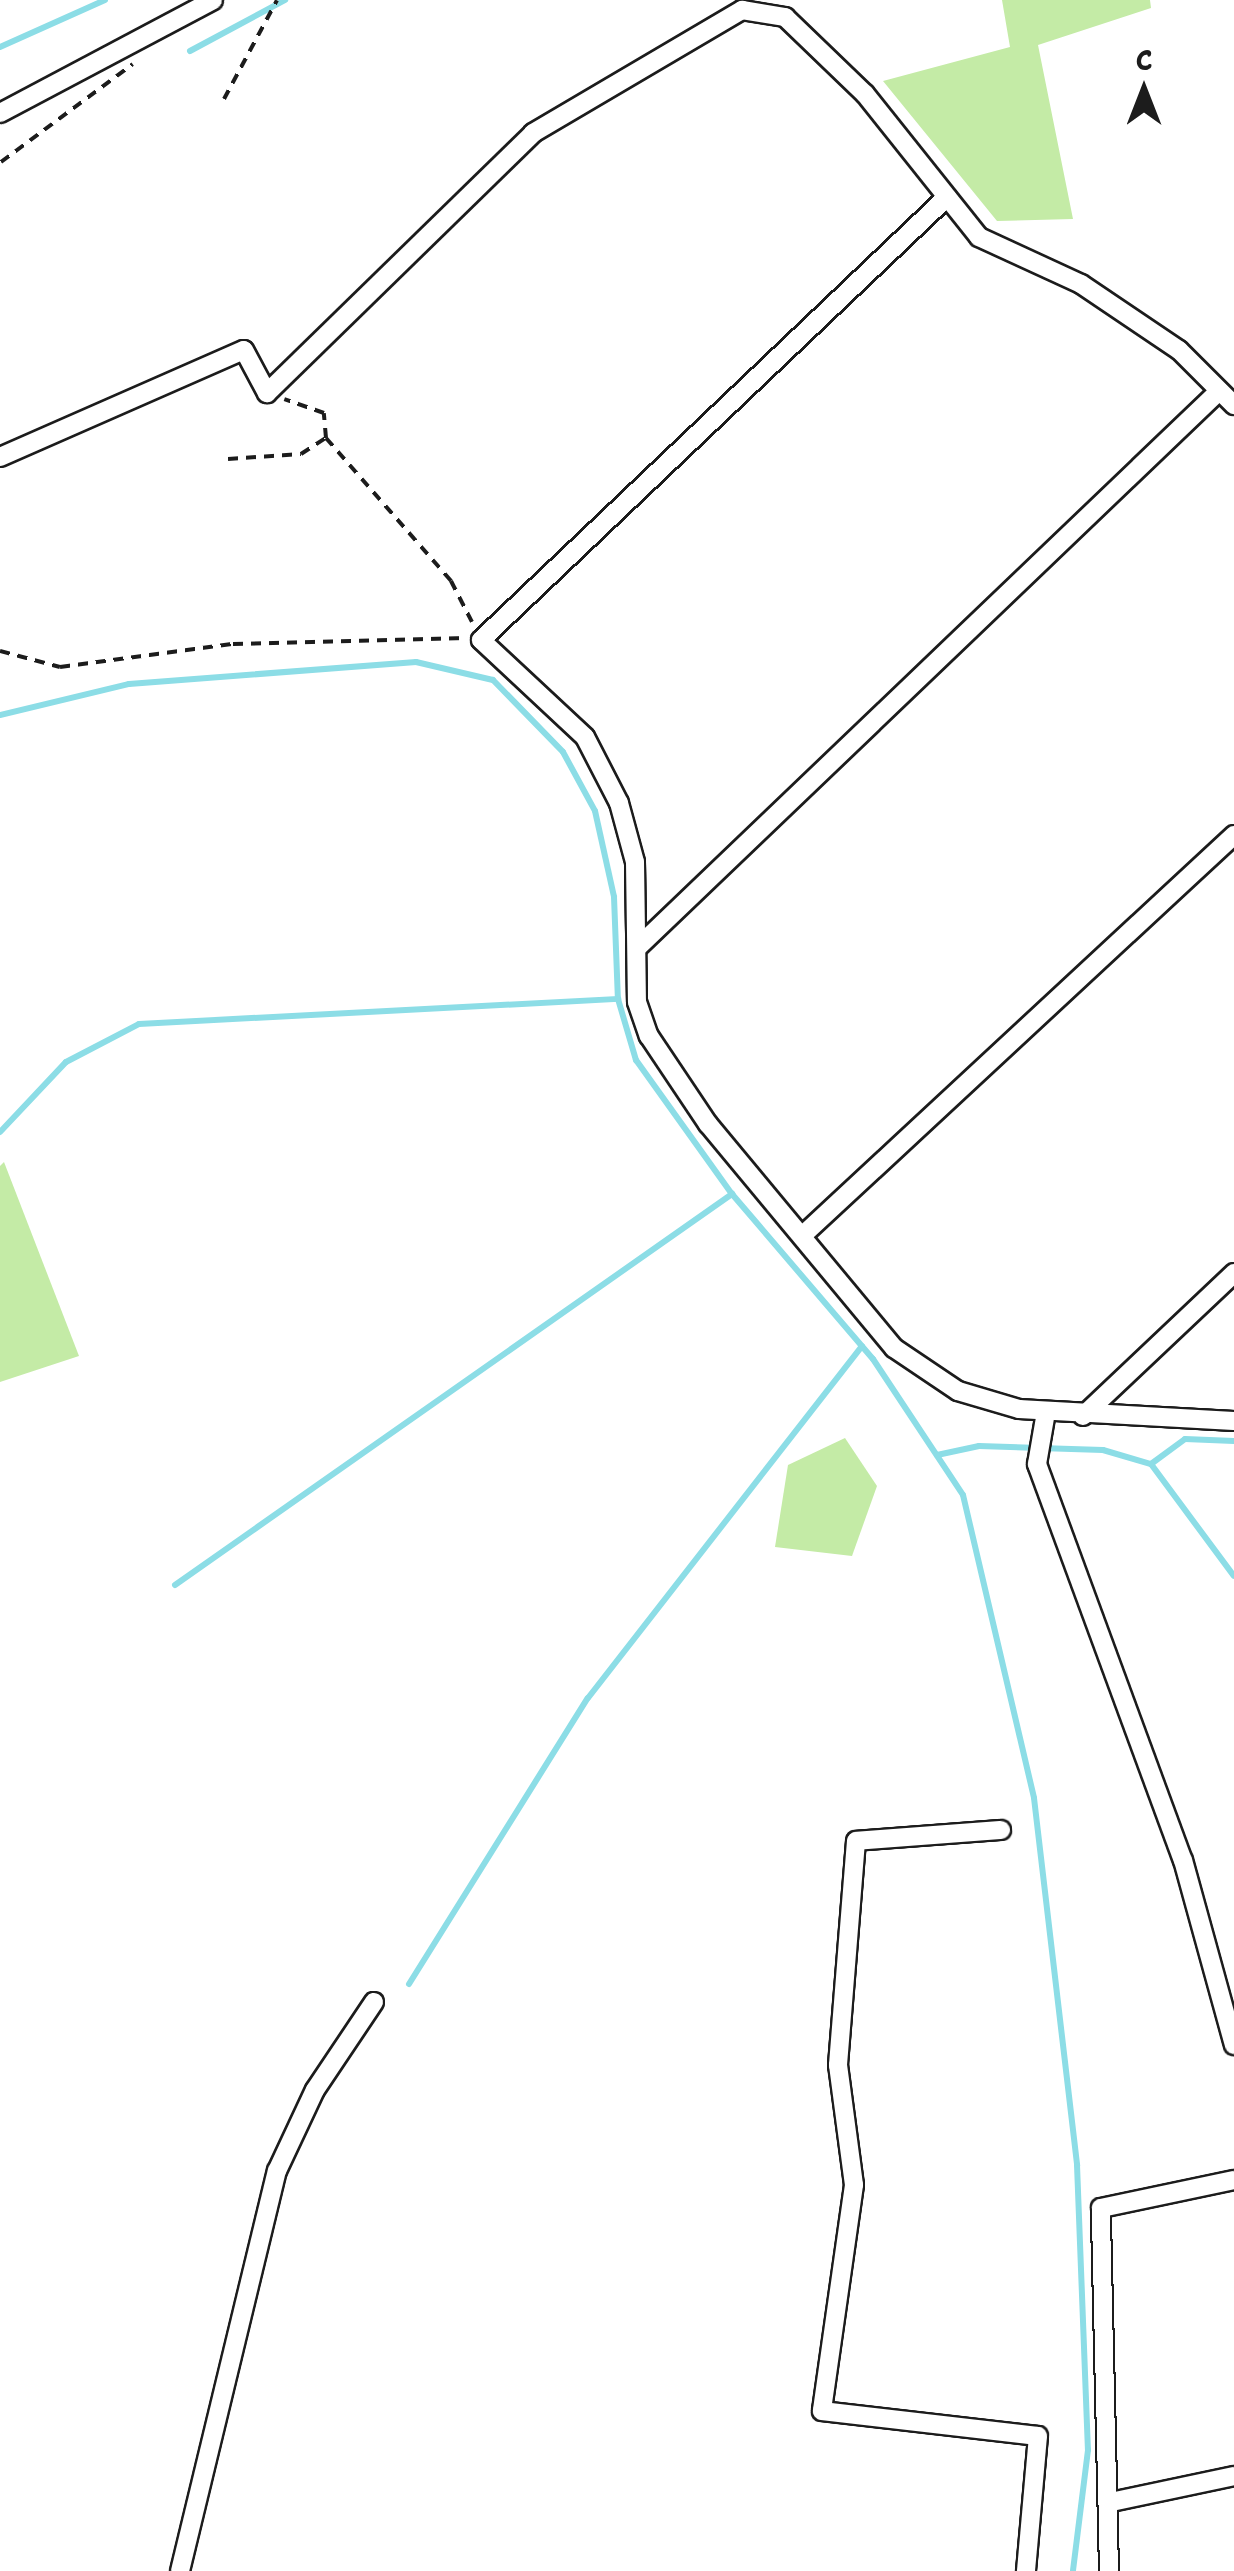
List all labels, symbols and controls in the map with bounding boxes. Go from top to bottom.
north arrow [1094,40,1194,140]
text: С [1135,41,1153,79]

